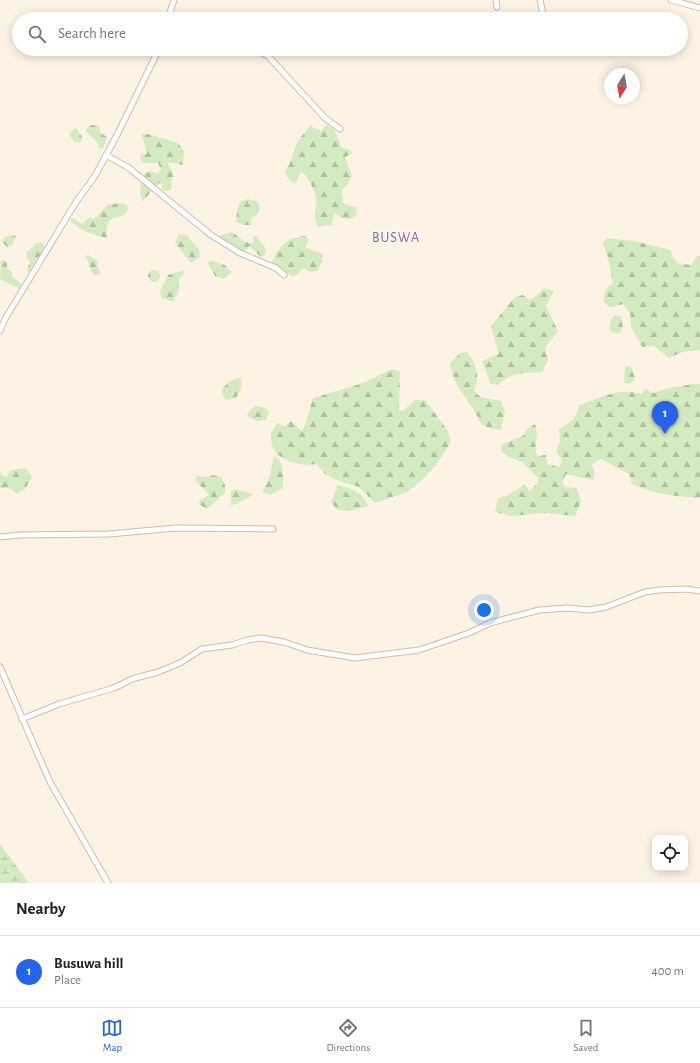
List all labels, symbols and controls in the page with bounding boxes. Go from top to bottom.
search box [12,12,688,56]
icon: search [26,23,48,45]
text: Search here [58,26,126,41]
north arrow [604,68,640,104]
district label: BUSWA [372,231,420,245]
pin: 1 [652,401,678,434]
your location [474,600,494,620]
map controls [652,835,688,871]
button: locate [652,835,688,871]
text: Nearby [16,900,66,917]
text: Busuwa hill [54,956,124,971]
text: 1 [27,965,31,978]
text: 400 m [651,965,684,978]
text: Place [54,974,81,987]
tab: Map [101,1017,123,1054]
tab: Directions [326,1017,370,1054]
tab: Saved [573,1017,598,1054]

